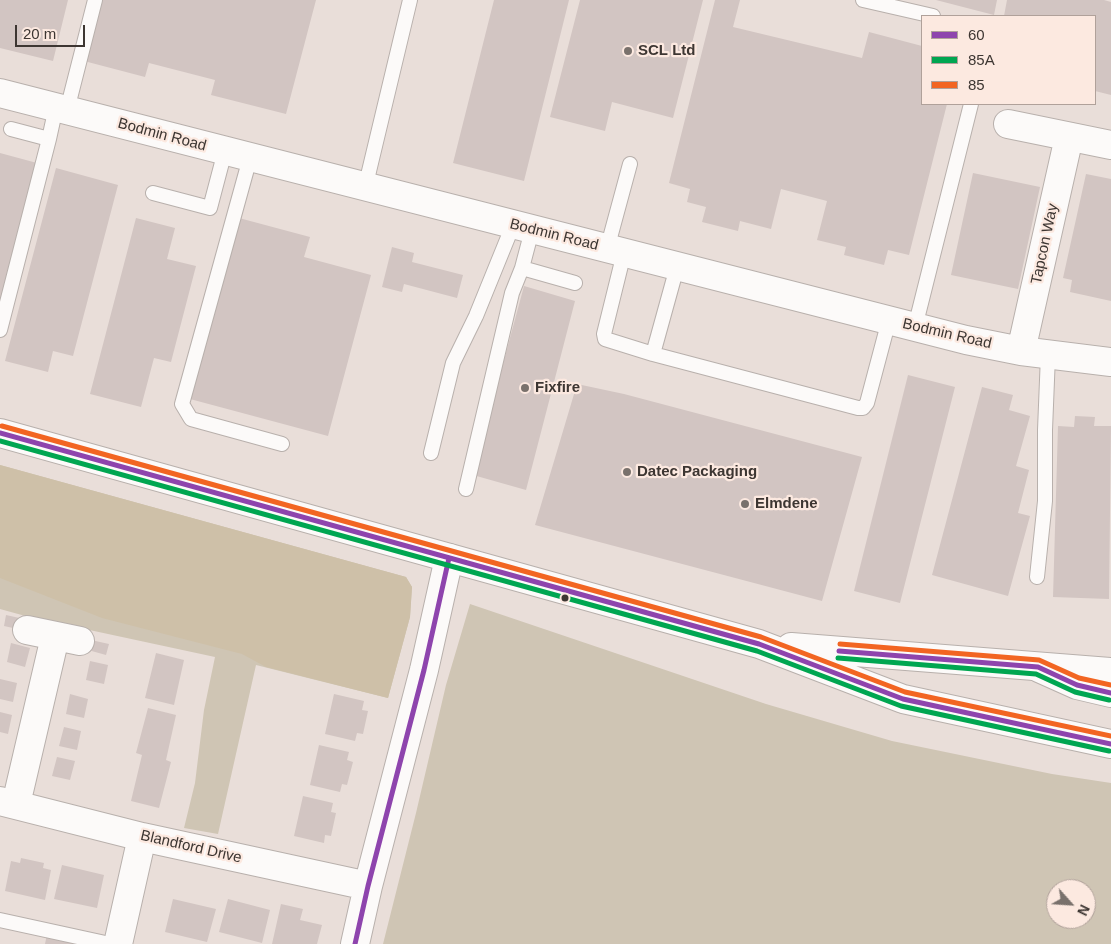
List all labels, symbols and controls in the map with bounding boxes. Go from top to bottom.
scale bar [18,15,88,47]
legend [921,15,1096,105]
text: 20 m [23,25,56,42]
text: 60 [968,26,985,43]
place label: SCL Ltd [638,42,695,60]
marker: SCL Ltd [622,45,634,57]
text: 85A [968,51,995,68]
text: 85 [968,76,985,93]
street label: Bodmin Road [116,115,208,155]
street label: Tapcon Way [1028,202,1062,286]
street label: Bodmin Road [508,215,600,255]
street label: Bodmin Road [901,315,993,353]
place label: Fixfire [535,379,580,397]
marker: Fixfire [519,382,531,394]
place label: Datec Packaging [637,463,757,481]
marker: Datec Packaging [621,466,633,478]
place label: Elmdene [755,495,818,513]
marker: Elmdene [739,498,751,510]
unlabelled marker [560,593,570,603]
street label: Blandford Drive [139,827,243,867]
north arrow [1046,879,1096,929]
text: N [1074,902,1093,918]

